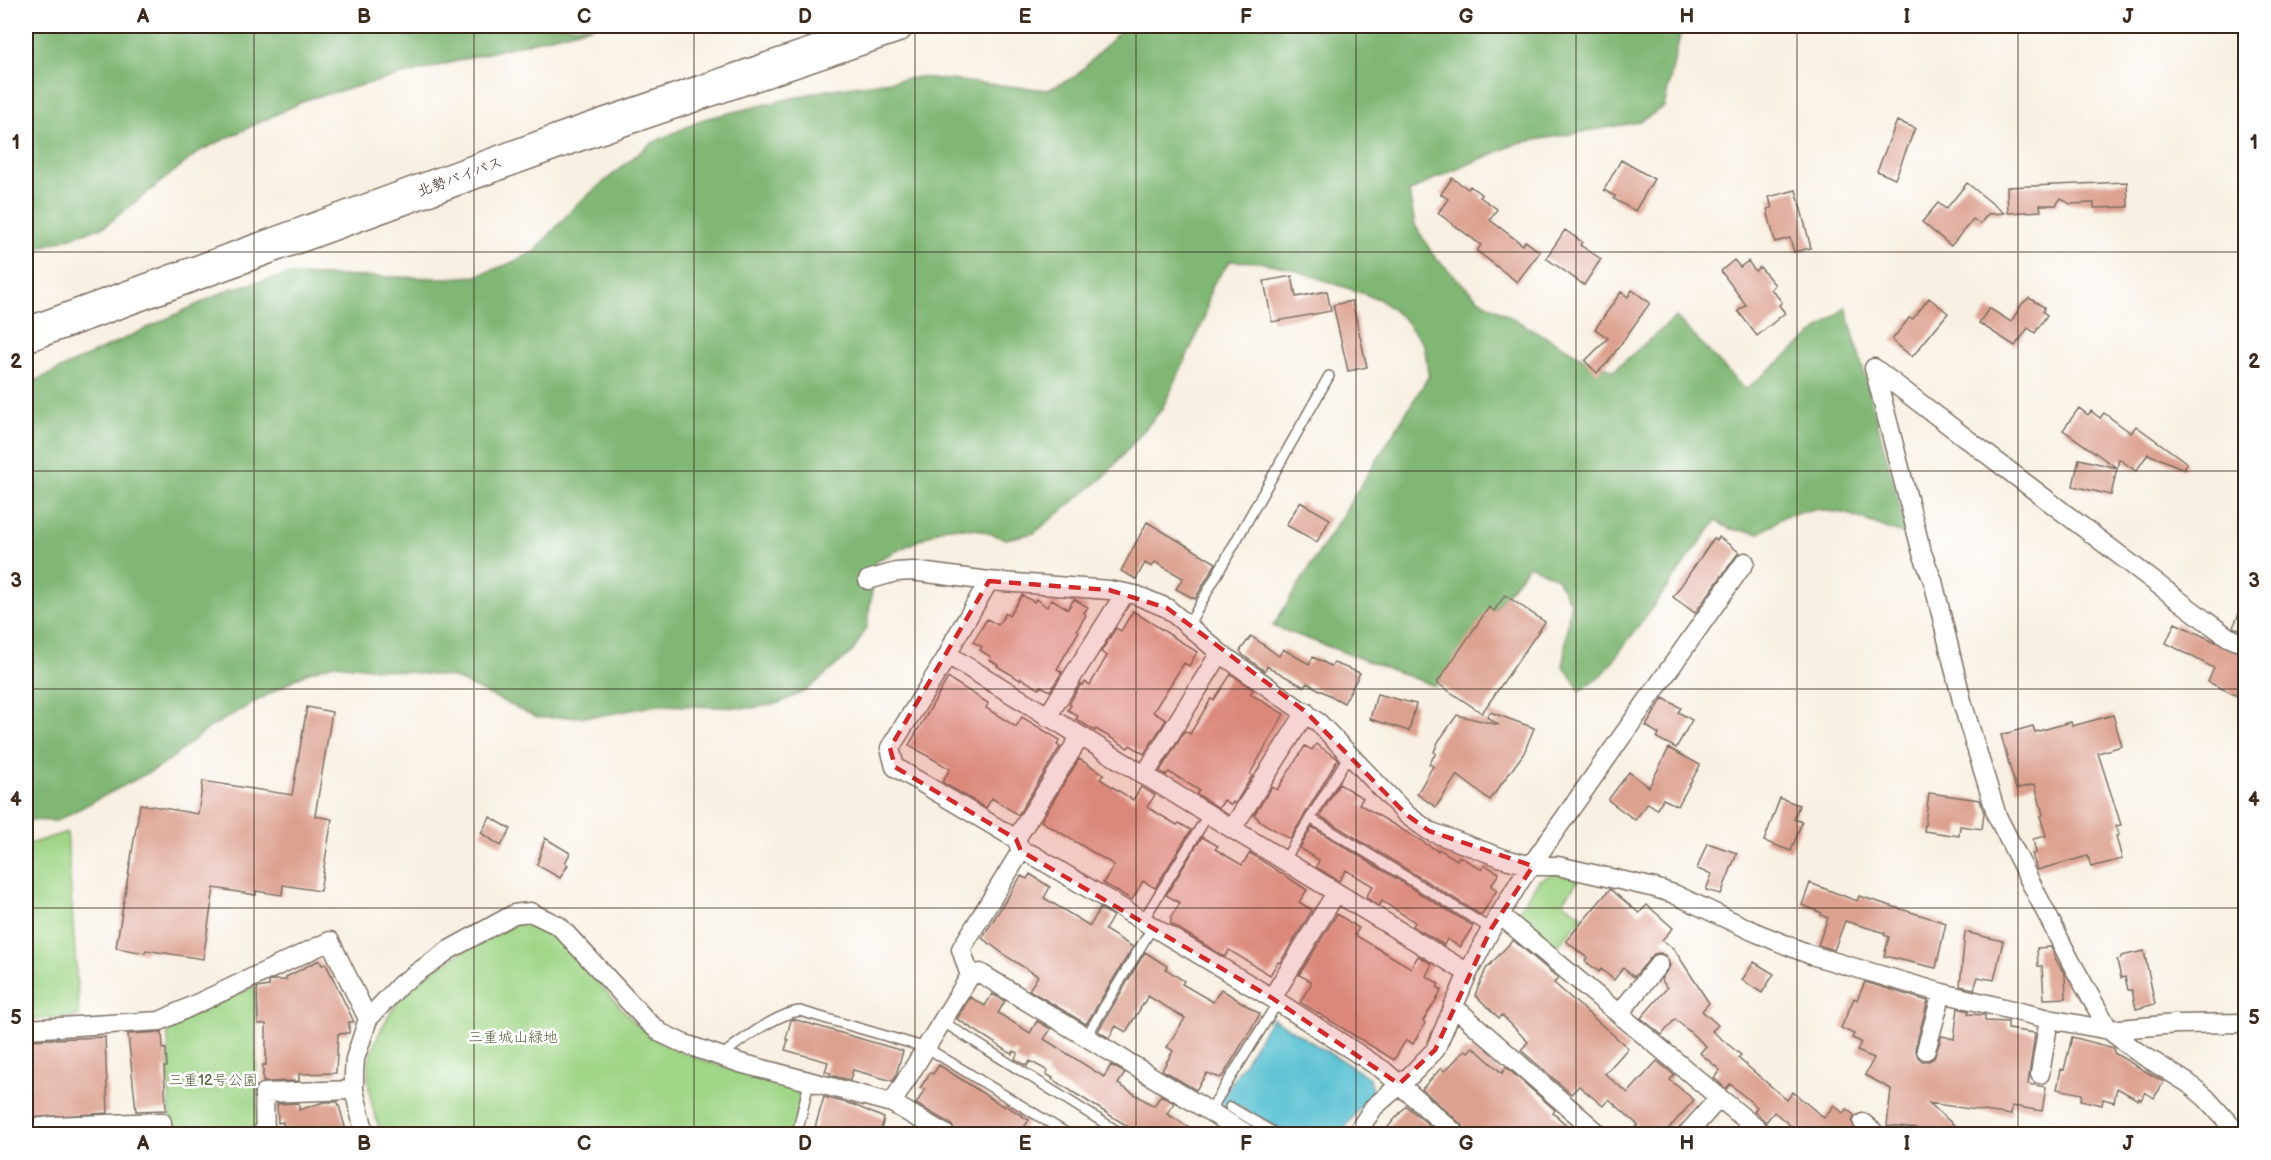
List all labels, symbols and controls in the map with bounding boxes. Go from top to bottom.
text: A [136,5,150,29]
text: B [357,5,371,29]
text: C [577,5,591,29]
text: D [798,5,812,29]
text: E [1019,5,1032,29]
text: F [1240,5,1252,29]
text: G [1459,5,1474,29]
text: H [1680,5,1694,29]
text: I [1904,5,1910,29]
text: J [2123,5,2135,29]
text: 1 [12,131,20,155]
text: 1 [2250,131,2258,155]
street label: 北勢バイパス [415,153,505,201]
text: 2 [10,350,22,374]
text: 2 [2248,350,2260,374]
text: 3 [10,569,22,593]
text: 3 [2248,569,2260,593]
text: 4 [10,788,22,812]
text: 4 [2248,788,2260,812]
text: 5 [10,1006,22,1030]
text: 5 [2248,1006,2260,1030]
park label: 三重城山緑地 [468,1028,558,1047]
park label: 三重12号公園 [168,1071,258,1090]
text: A [136,1132,150,1156]
text: B [357,1132,371,1156]
text: C [577,1132,591,1156]
text: D [798,1132,812,1156]
text: E [1019,1132,1032,1156]
text: F [1240,1132,1252,1156]
text: G [1459,1132,1474,1156]
text: H [1680,1132,1694,1156]
text: I [1904,1132,1910,1156]
text: J [2123,1132,2135,1156]

